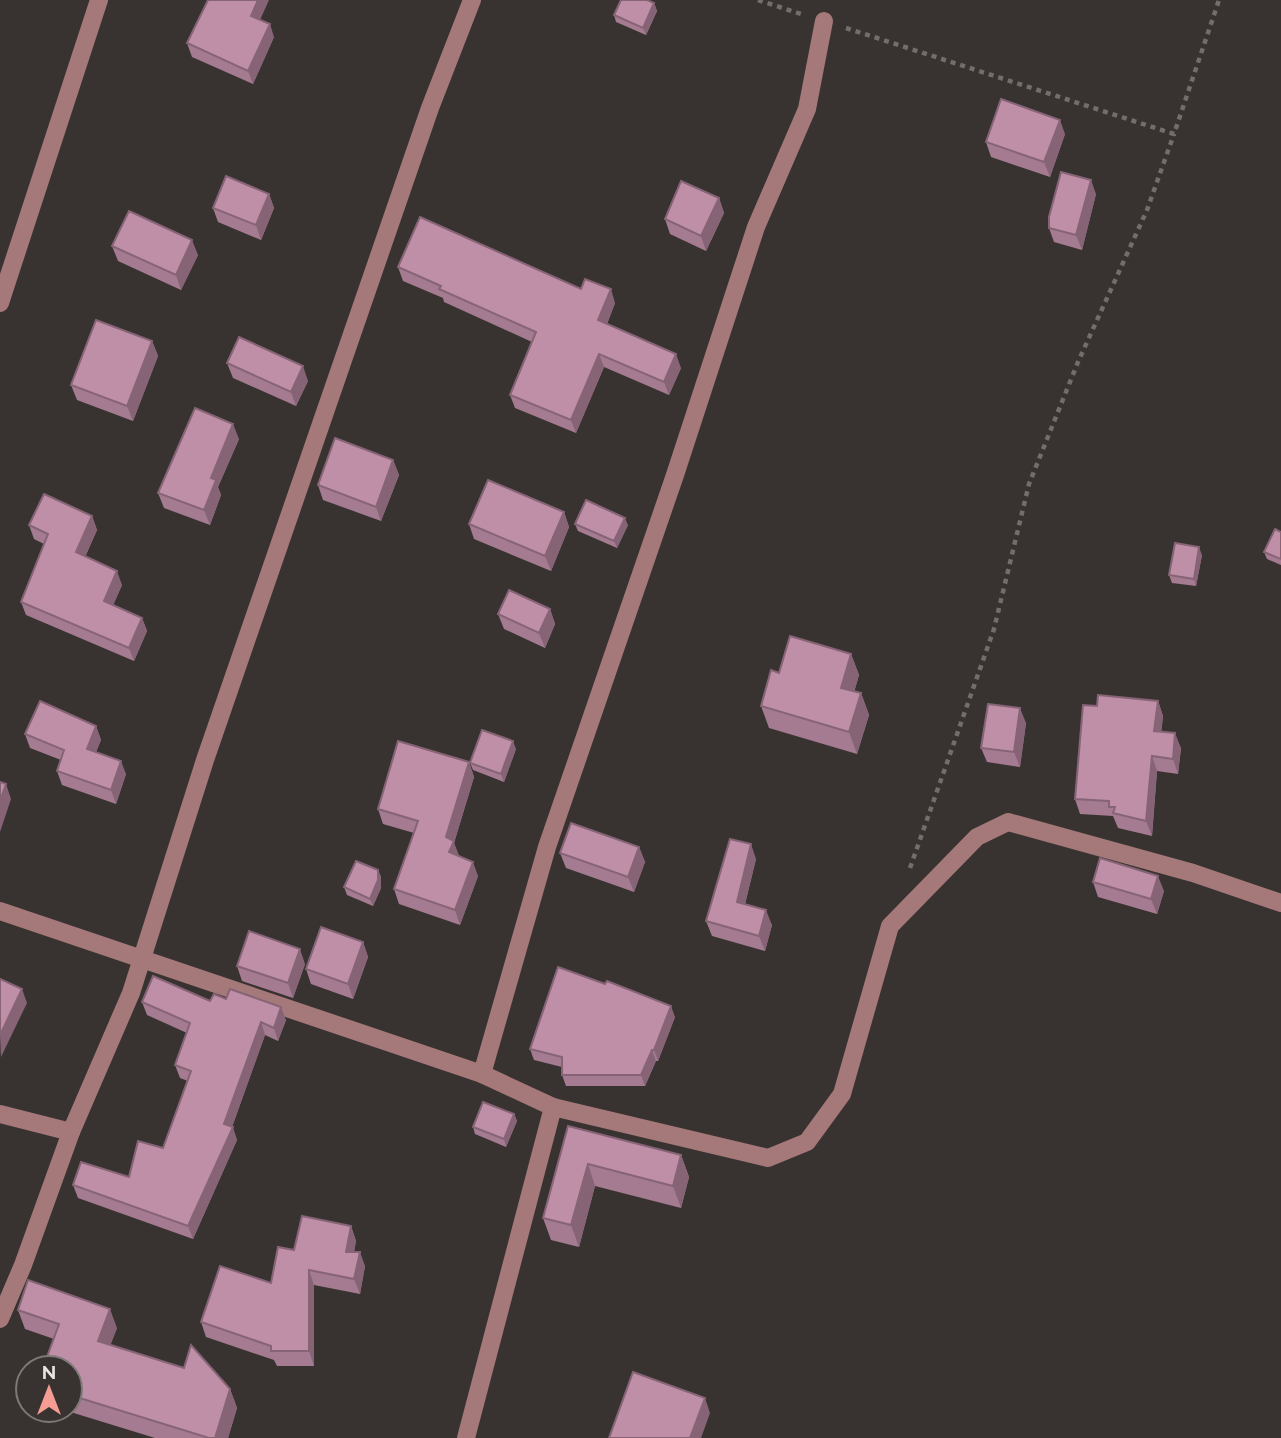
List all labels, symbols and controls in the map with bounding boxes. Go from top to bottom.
north arrow [14,1354,84,1424]
text: N [42,1361,56,1383]

